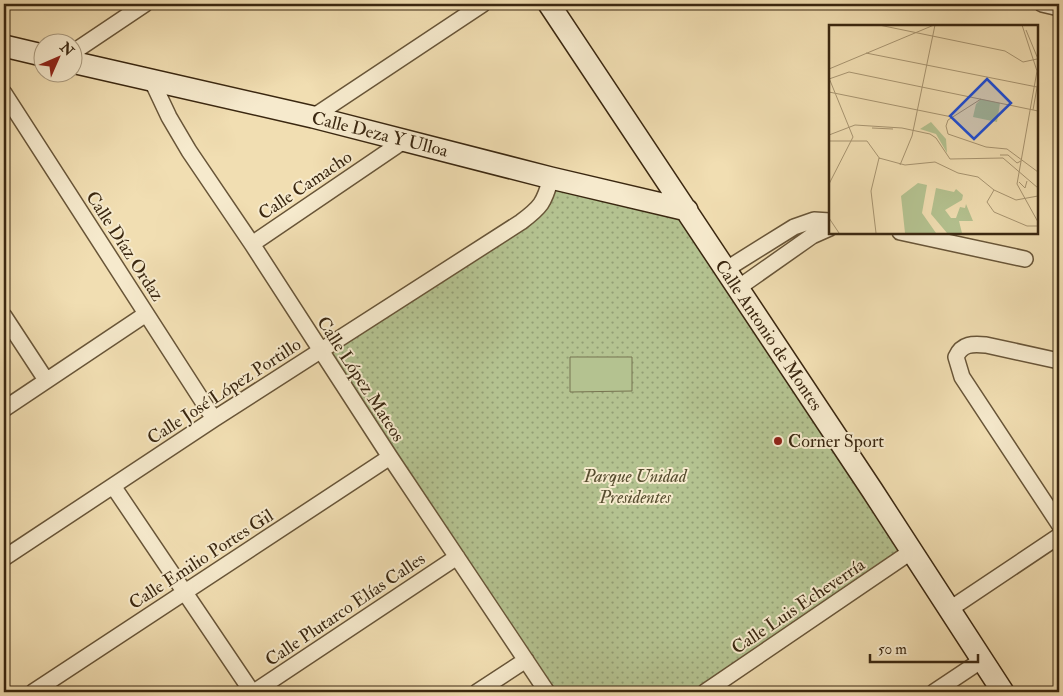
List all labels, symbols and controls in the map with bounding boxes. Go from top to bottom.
inset map [829,25,1038,234]
north arrow [32,32,82,82]
text: N [56,38,78,60]
street label: Calle Deza Y Ulloa [309,106,451,163]
street label: Calle Camacho [254,145,357,225]
street label: Calle Díaz Ordaz [80,187,169,306]
street label: Calle Antonio de Montes [710,255,828,415]
street label: Calle López Mateos [312,312,410,446]
street label: Calle José López Portillo [143,333,306,450]
place label: Corner Sport [788,430,884,453]
marker: Corner Sport [772,435,784,447]
park label: Parque Unidad Presidentes [583,465,688,509]
street label: Calle Emilio Portes Gil [125,504,278,615]
street label: Calle Plutarco Elías Calles [261,547,430,671]
street label: Calle Luis Echeverría [727,553,870,660]
scale bar [870,631,978,663]
text: 50 m [878,640,907,659]

